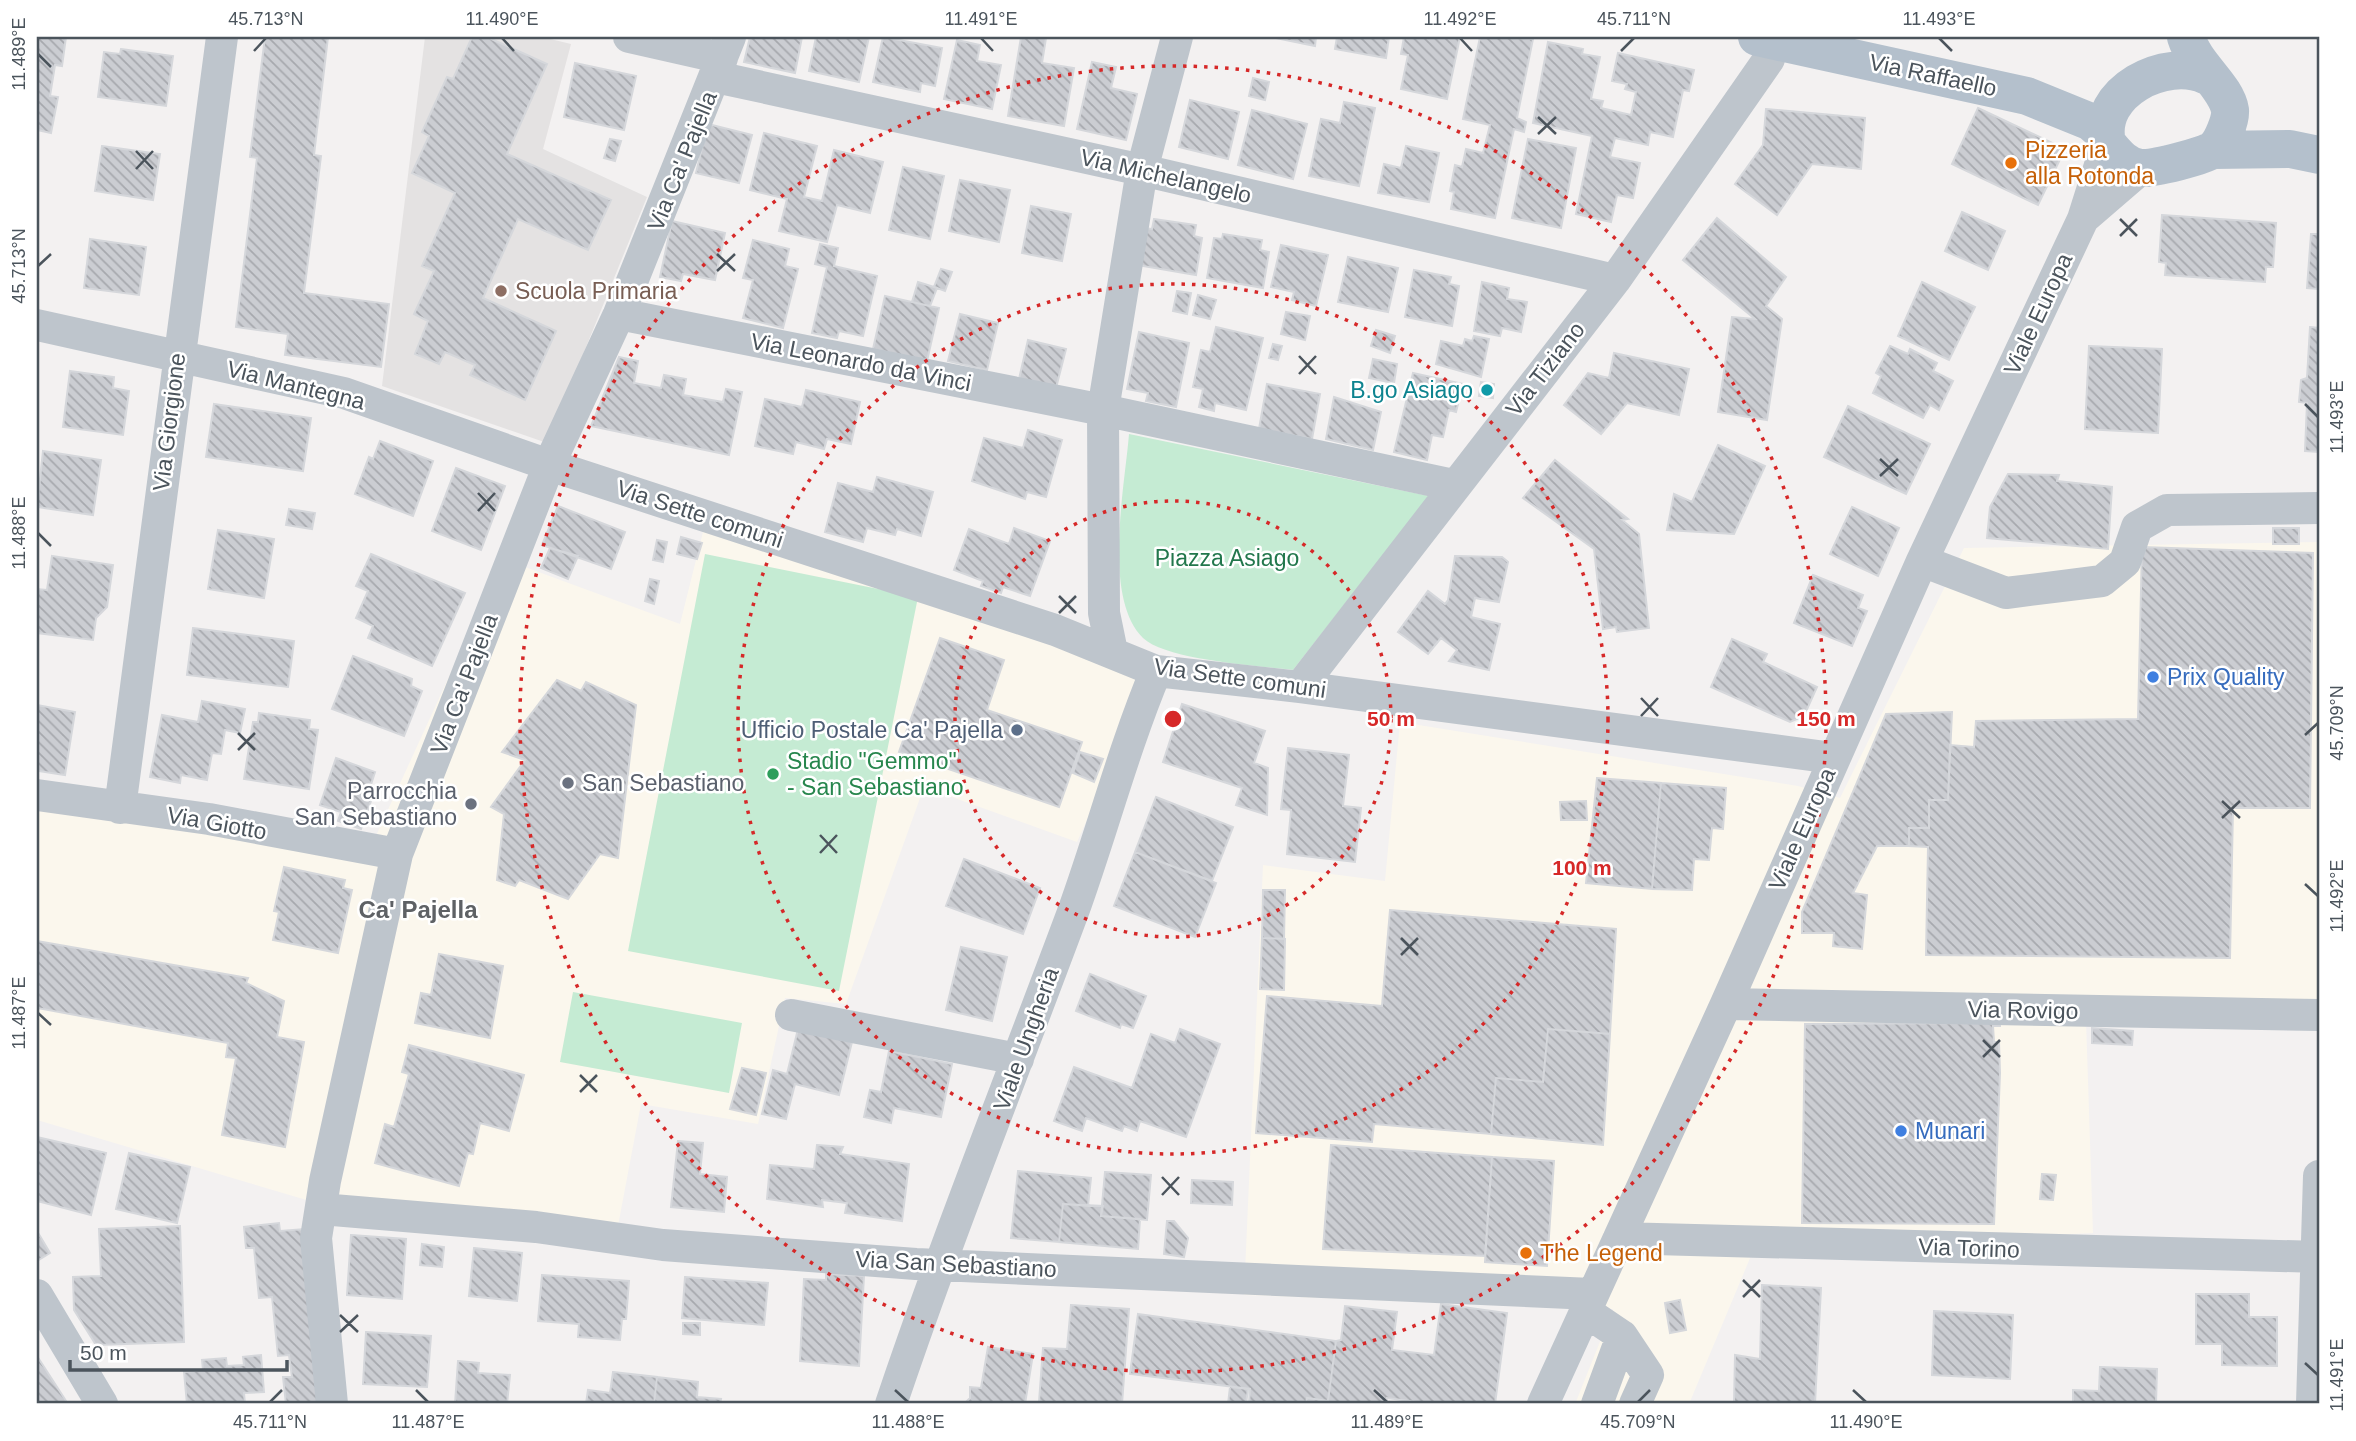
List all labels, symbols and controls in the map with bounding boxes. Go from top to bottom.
text: 45.713°N [228,9,304,29]
text: 11.490°E [466,9,538,29]
text: 11.491°E [945,9,1017,29]
text: 11.492°E [1424,9,1496,29]
text: 45.711°N [1597,9,1671,29]
text: 11.493°E [1903,9,1975,29]
text: 11.489°E [9,18,29,90]
street label: Via Raffaello [1867,49,1999,101]
street label: Via Ca' Pajella [642,87,722,235]
place label: Pizzeria alla Rotonda [2025,137,2154,189]
street label: Via Michelangelo [1078,144,1254,208]
marker: Pizzeria alla Rotonda [2003,155,2019,171]
text: 45.713°N [9,228,29,304]
street label: Viale Europa [1998,249,2078,379]
place label: Scuola Primaria [515,278,678,304]
marker: Scuola Primaria [493,283,509,299]
street label: Via Tiziano [1500,317,1590,421]
street label: Via Leonardo da Vinci [748,328,974,396]
street label: Via Giorgione [148,351,190,493]
street label: Via Mantegna [224,355,368,415]
place label: B.go Asiago [1350,377,1473,403]
text: 11.493°E [2327,381,2347,453]
marker: B.go Asiago [1479,382,1495,398]
street label: Via Sette comuni [613,475,787,553]
text: 11.488°E [9,497,29,569]
park label: Piazza Asiago [1155,545,1299,571]
street label: Via Ca' Pajella [425,610,503,758]
street label: Via Sette comuni [1152,653,1328,703]
place label: Prix Quality [2167,664,2285,690]
marker: Prix Quality [2145,669,2161,685]
text: 45.709°N [2327,685,2347,761]
centre of rings [1161,707,1185,731]
text: 50 m [1367,707,1415,730]
text: 150 m [1796,707,1856,730]
place label: Ufficio Postale Ca' Pajella [741,717,1003,743]
marker: Ufficio Postale Ca' Pajella [1009,722,1025,738]
place label: Stadio "Gemmo" - San Sebastiano [787,748,963,800]
street label: Viale Europa [1763,764,1841,894]
marker: Stadio "Gemmo" - San Sebastiano [765,766,781,782]
place label: San Sebastiano [582,770,744,796]
marker: San Sebastiano [560,775,576,791]
place label: Parrocchia San Sebastiano [295,778,457,830]
marker: Parrocchia San Sebastiano [463,796,479,812]
street label: Via Giotto [165,801,269,845]
text: 100 m [1552,856,1612,879]
text: 11.492°E [2327,860,2347,932]
district label: Ca' Pajella [358,896,478,923]
street label: Viale Ungheria [988,964,1064,1114]
text: 11.487°E [9,977,29,1049]
street label: Via Rovigo [1967,996,2079,1024]
place label: Munari [1915,1118,1985,1144]
marker: Munari [1893,1123,1909,1139]
street label: Via Torino [1918,1233,2020,1263]
place label: The Legend [1540,1240,1663,1266]
marker: The Legend [1518,1245,1534,1261]
street label: Via San Sebastiano [855,1246,1057,1282]
scale bar [70,1329,287,1373]
text: 11.491°E [2327,1339,2347,1411]
text: 50 m [80,1341,127,1364]
text: 45.711°N [233,1412,307,1432]
text: 11.487°E [392,1412,464,1432]
text: 11.488°E [872,1412,944,1432]
text: 11.489°E [1351,1412,1423,1432]
text: 45.709°N [1600,1412,1676,1432]
text: 11.490°E [1830,1412,1902,1432]

